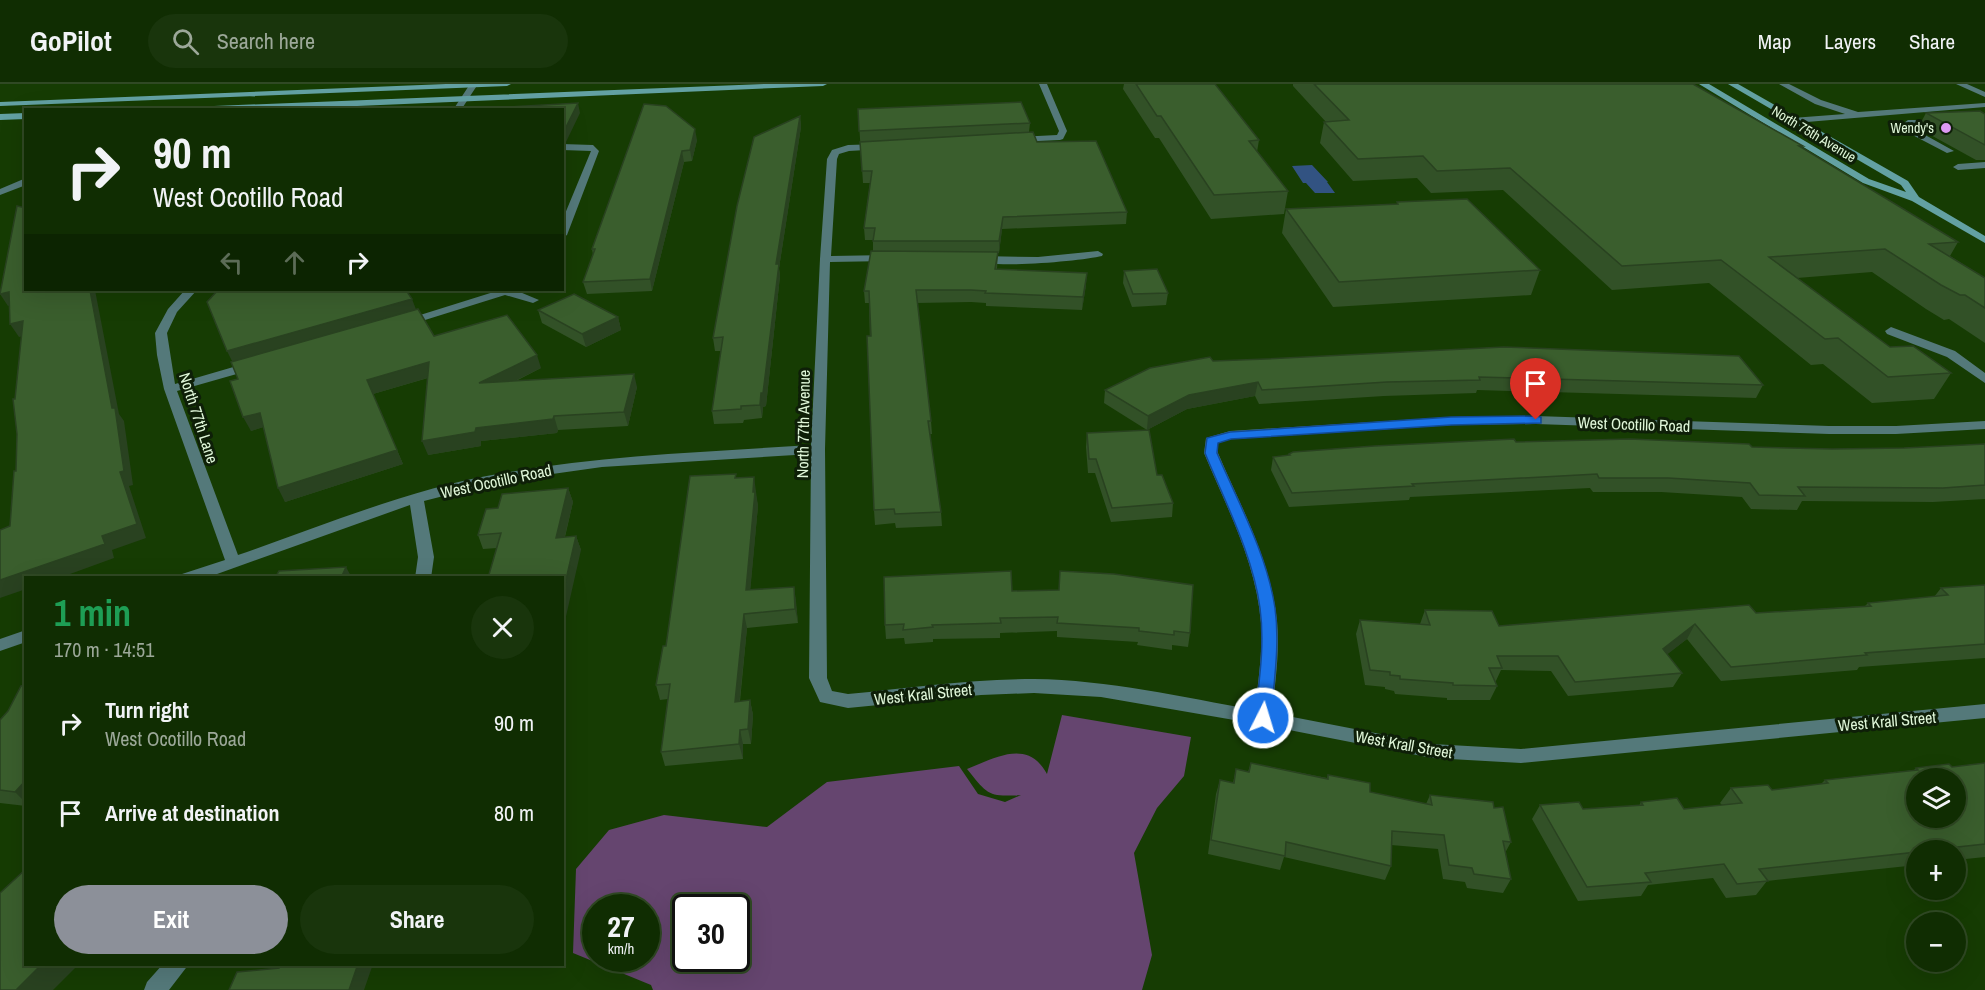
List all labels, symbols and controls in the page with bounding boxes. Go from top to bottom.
search box [148,14,568,68]
text: GoPilot [30,22,112,60]
icon: search [169,25,202,58]
text: Search here [217,26,315,56]
text: Map [1758,27,1791,56]
text: Layers [1824,27,1876,56]
text: Share [1909,27,1955,56]
street label: North 75th Avenue [1769,102,1859,166]
place label: Wendy's [1891,119,1934,137]
marker: Wendy's [1939,121,1953,135]
text: 90 m [153,125,232,181]
icon: right [54,132,132,210]
text: West Ocotillo Road [153,179,343,215]
icon: left [215,246,248,279]
icon: ahead [278,246,311,279]
icon: right [341,246,374,279]
pin [1510,358,1561,420]
icon: arrive [1519,367,1552,400]
street label: North 77th Lane [174,370,224,466]
street label: North 77th Avenue [791,370,815,478]
street label: West Ocotillo Road [1577,411,1691,437]
street label: West Ocotillo Road [439,459,553,503]
text: 1 min [54,589,131,637]
button: close [471,596,534,659]
text: 170 m · 14:51 [54,636,154,663]
street label: West Krall Street [873,678,973,710]
position arrow [1231,686,1295,750]
text: Turn right [105,695,189,725]
street label: West Krall Street [1837,706,1937,736]
icon: right [54,707,87,740]
text: 90 m [494,708,534,738]
text: West Ocotillo Road [105,725,246,752]
street label: West Krall Street [1354,725,1455,763]
map controls [1906,768,1966,972]
button: layers [1906,768,1966,828]
icon: arrive [54,797,87,830]
text: Arrive at destination [105,798,279,828]
text: 80 m [494,798,534,828]
button: + [1906,840,1966,900]
button: Exit [54,885,288,954]
button: Share [300,885,534,954]
speed limit sign: 30 [672,894,750,972]
text: 27 [607,906,635,946]
button: − [1906,912,1966,972]
text: km/h [608,938,634,959]

